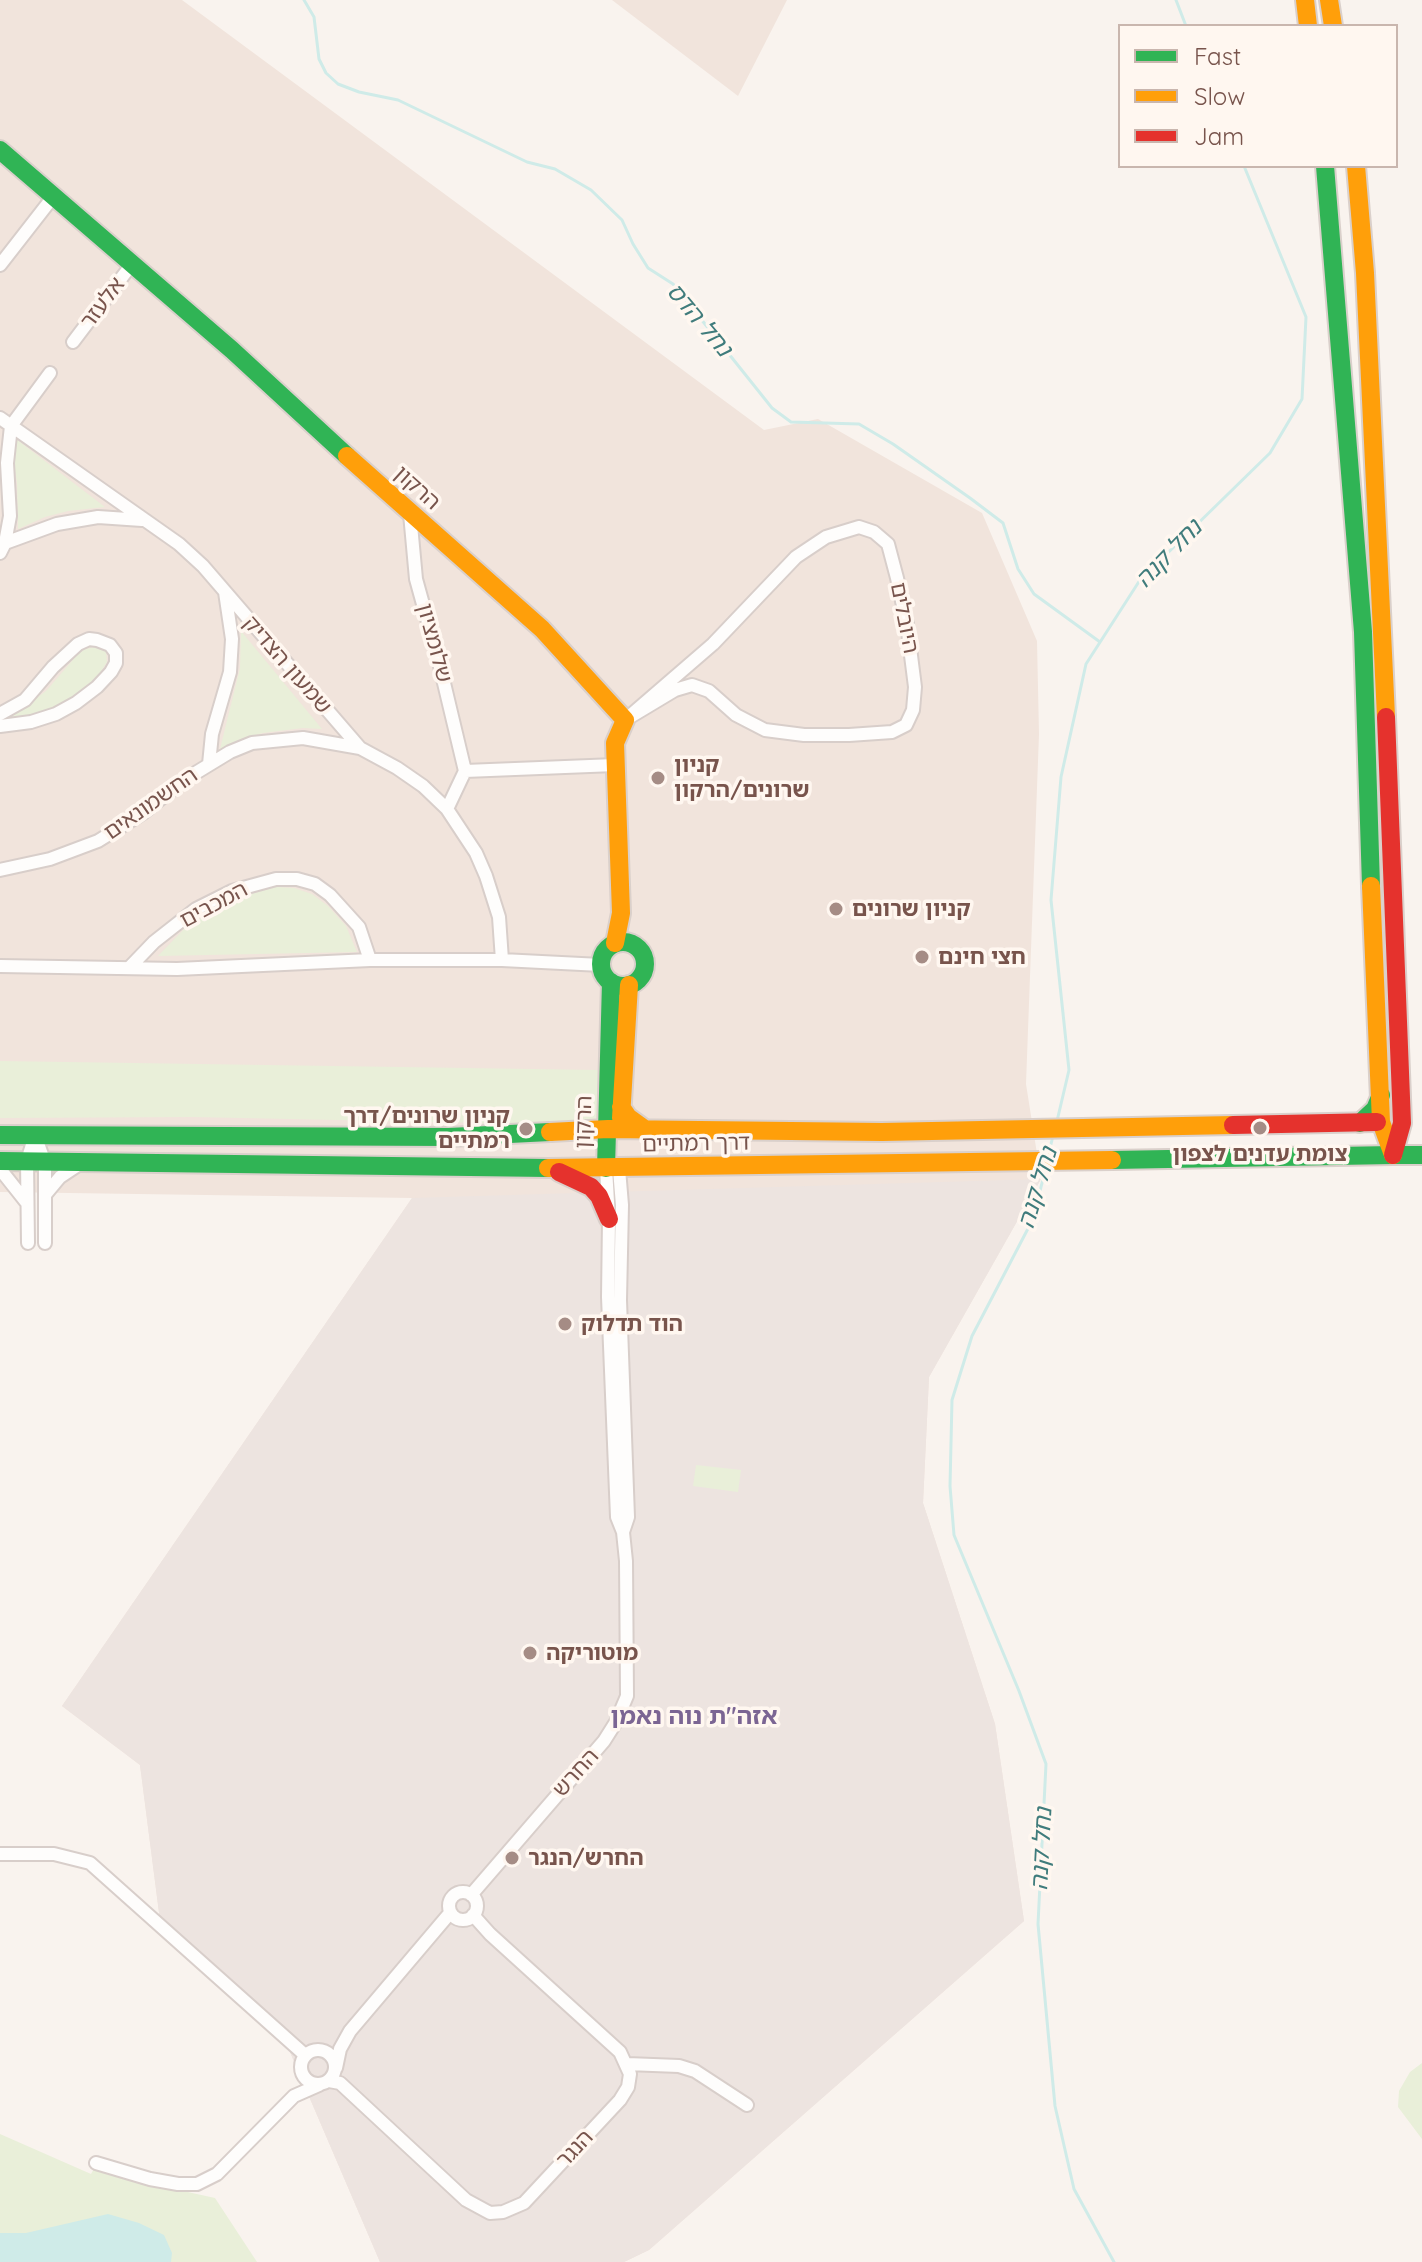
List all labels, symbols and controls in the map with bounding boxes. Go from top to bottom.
legend [1118,24,1398,168]
text: Fast [1194,41,1241,71]
text: Slow [1194,81,1245,111]
text: Jam [1194,121,1244,151]
street label: אלעזר [75,272,131,334]
water label: נחל הדס [660,278,738,362]
street label: הרקון [388,460,446,516]
water label: נחל קנה [1130,514,1208,594]
street label: היובלים [884,580,924,656]
street label: שלומציון [411,601,457,685]
street label: שמעון הצדיק [237,611,337,719]
place label: קניון שרונים/הרקון [674,752,809,804]
street label: החשמונאים [99,762,203,846]
marker: קניון שרונים/הרקון [649,769,667,787]
street label: המכבים [176,876,252,934]
place label: קניון שרונים [852,896,971,922]
marker: קניון שרונים [827,900,845,918]
place label: חצי חינם [938,944,1026,970]
marker: חצי חינם [913,948,931,966]
street label: הרקון [570,1095,598,1149]
place label: קניון שרונים/דרך רמתיים [343,1103,510,1154]
marker: צומת עדנים לצפון [1251,1119,1269,1137]
marker: קניון שרונים/דרך רמתיים [517,1120,535,1138]
street label: דרך רמתיים [642,1130,750,1158]
place label: צומת עדנים לצפון [1173,1141,1347,1167]
water label: נחל קנה [1012,1144,1064,1232]
place label: הוד תדלוק [581,1311,683,1337]
marker: הוד תדלוק [556,1315,574,1333]
place label: מוטוריקה [546,1640,638,1666]
marker: מוטוריקה [521,1644,539,1662]
district label: אזה"ת נוה נאמן [611,1703,777,1731]
street label: החרש [547,1743,605,1803]
water label: נחל קנה [1025,1807,1059,1891]
place label: החרש/הנגר [528,1845,644,1871]
marker: החרש/הנגר [503,1849,521,1867]
street label: הנגר [551,2125,599,2173]

